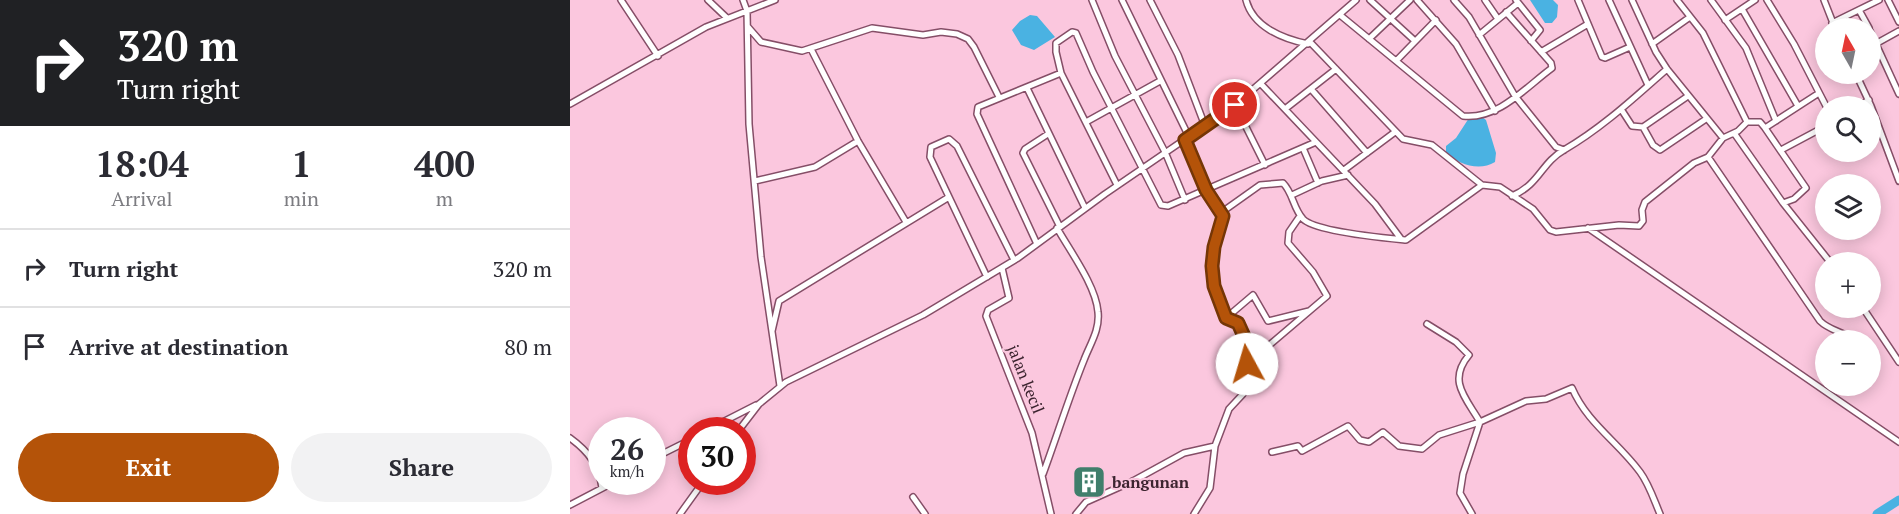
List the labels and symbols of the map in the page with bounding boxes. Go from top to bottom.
north arrow [1815,18,1881,84]
pin [1209,79,1260,130]
position arrow [1215,332,1279,396]
street label: jalan kecil [1002,341,1050,417]
speed limit sign: 30 [678,417,756,495]
building icon: bangunan [1071,464,1107,500]
place label: bangunan [1111,471,1190,493]

